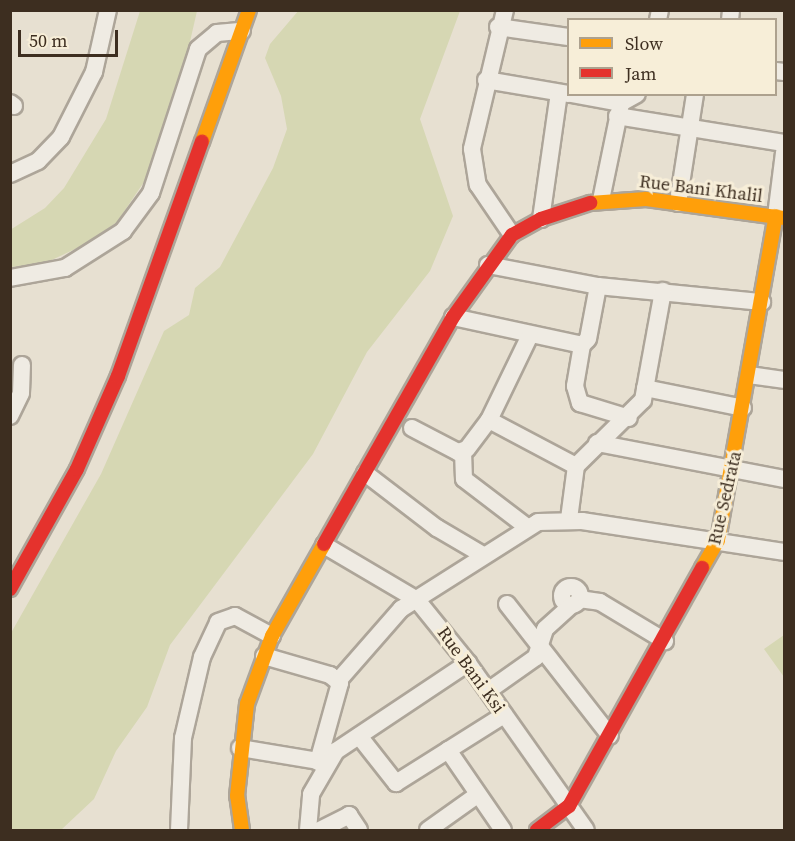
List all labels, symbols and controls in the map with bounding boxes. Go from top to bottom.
scale bar [21,18,122,56]
legend [567,18,777,96]
text: 50 m [29,28,67,53]
text: Slow [625,31,663,56]
text: Jam [625,61,657,86]
street label: Rue Bani Khalil [638,171,764,207]
street label: Rue Sedrata [704,449,746,547]
street label: Rue Bani Ksi [433,623,509,717]

